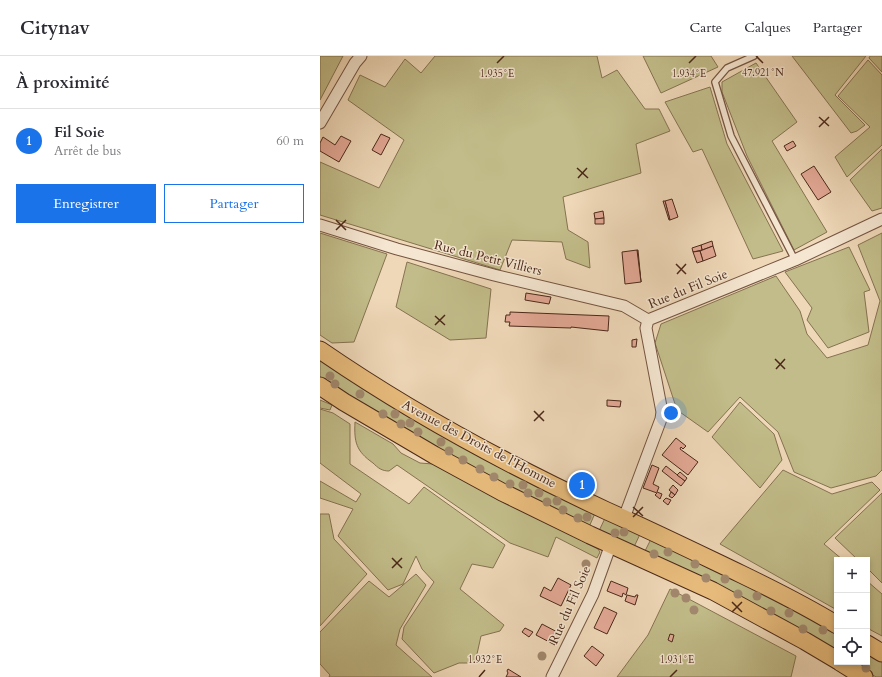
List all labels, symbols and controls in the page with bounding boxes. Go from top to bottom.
text: Citynav [20,15,90,41]
text: Carte [690,18,722,37]
text: Calques [744,18,791,37]
text: Partager [813,18,862,37]
text: 47.921°N [742,66,784,80]
text: 1.935°E [480,67,514,81]
text: 1.934°E [672,67,706,81]
text: À proximité [16,71,110,94]
text: Fil Soie [54,122,105,142]
text: 1 [26,132,32,150]
text: 60 m [276,132,304,150]
text: Arrêt de bus [54,142,121,160]
button: Enregistrer [16,184,156,223]
button: Partager [164,184,304,223]
street label: Rue du Petit Villiers [432,236,544,280]
street label: Rue du Fil Soie [646,265,730,313]
street label: Avenue des Droits de l'Homme [399,396,560,493]
your location [661,403,681,423]
pin: 1 [569,470,595,500]
map controls [834,557,870,665]
button: + [834,557,870,593]
street label: Rue du Fil Soie [545,563,595,647]
button: − [834,593,870,629]
button: locate [834,629,870,665]
text: 1.932°E [468,653,502,667]
text: 1.931°E [660,653,694,667]

